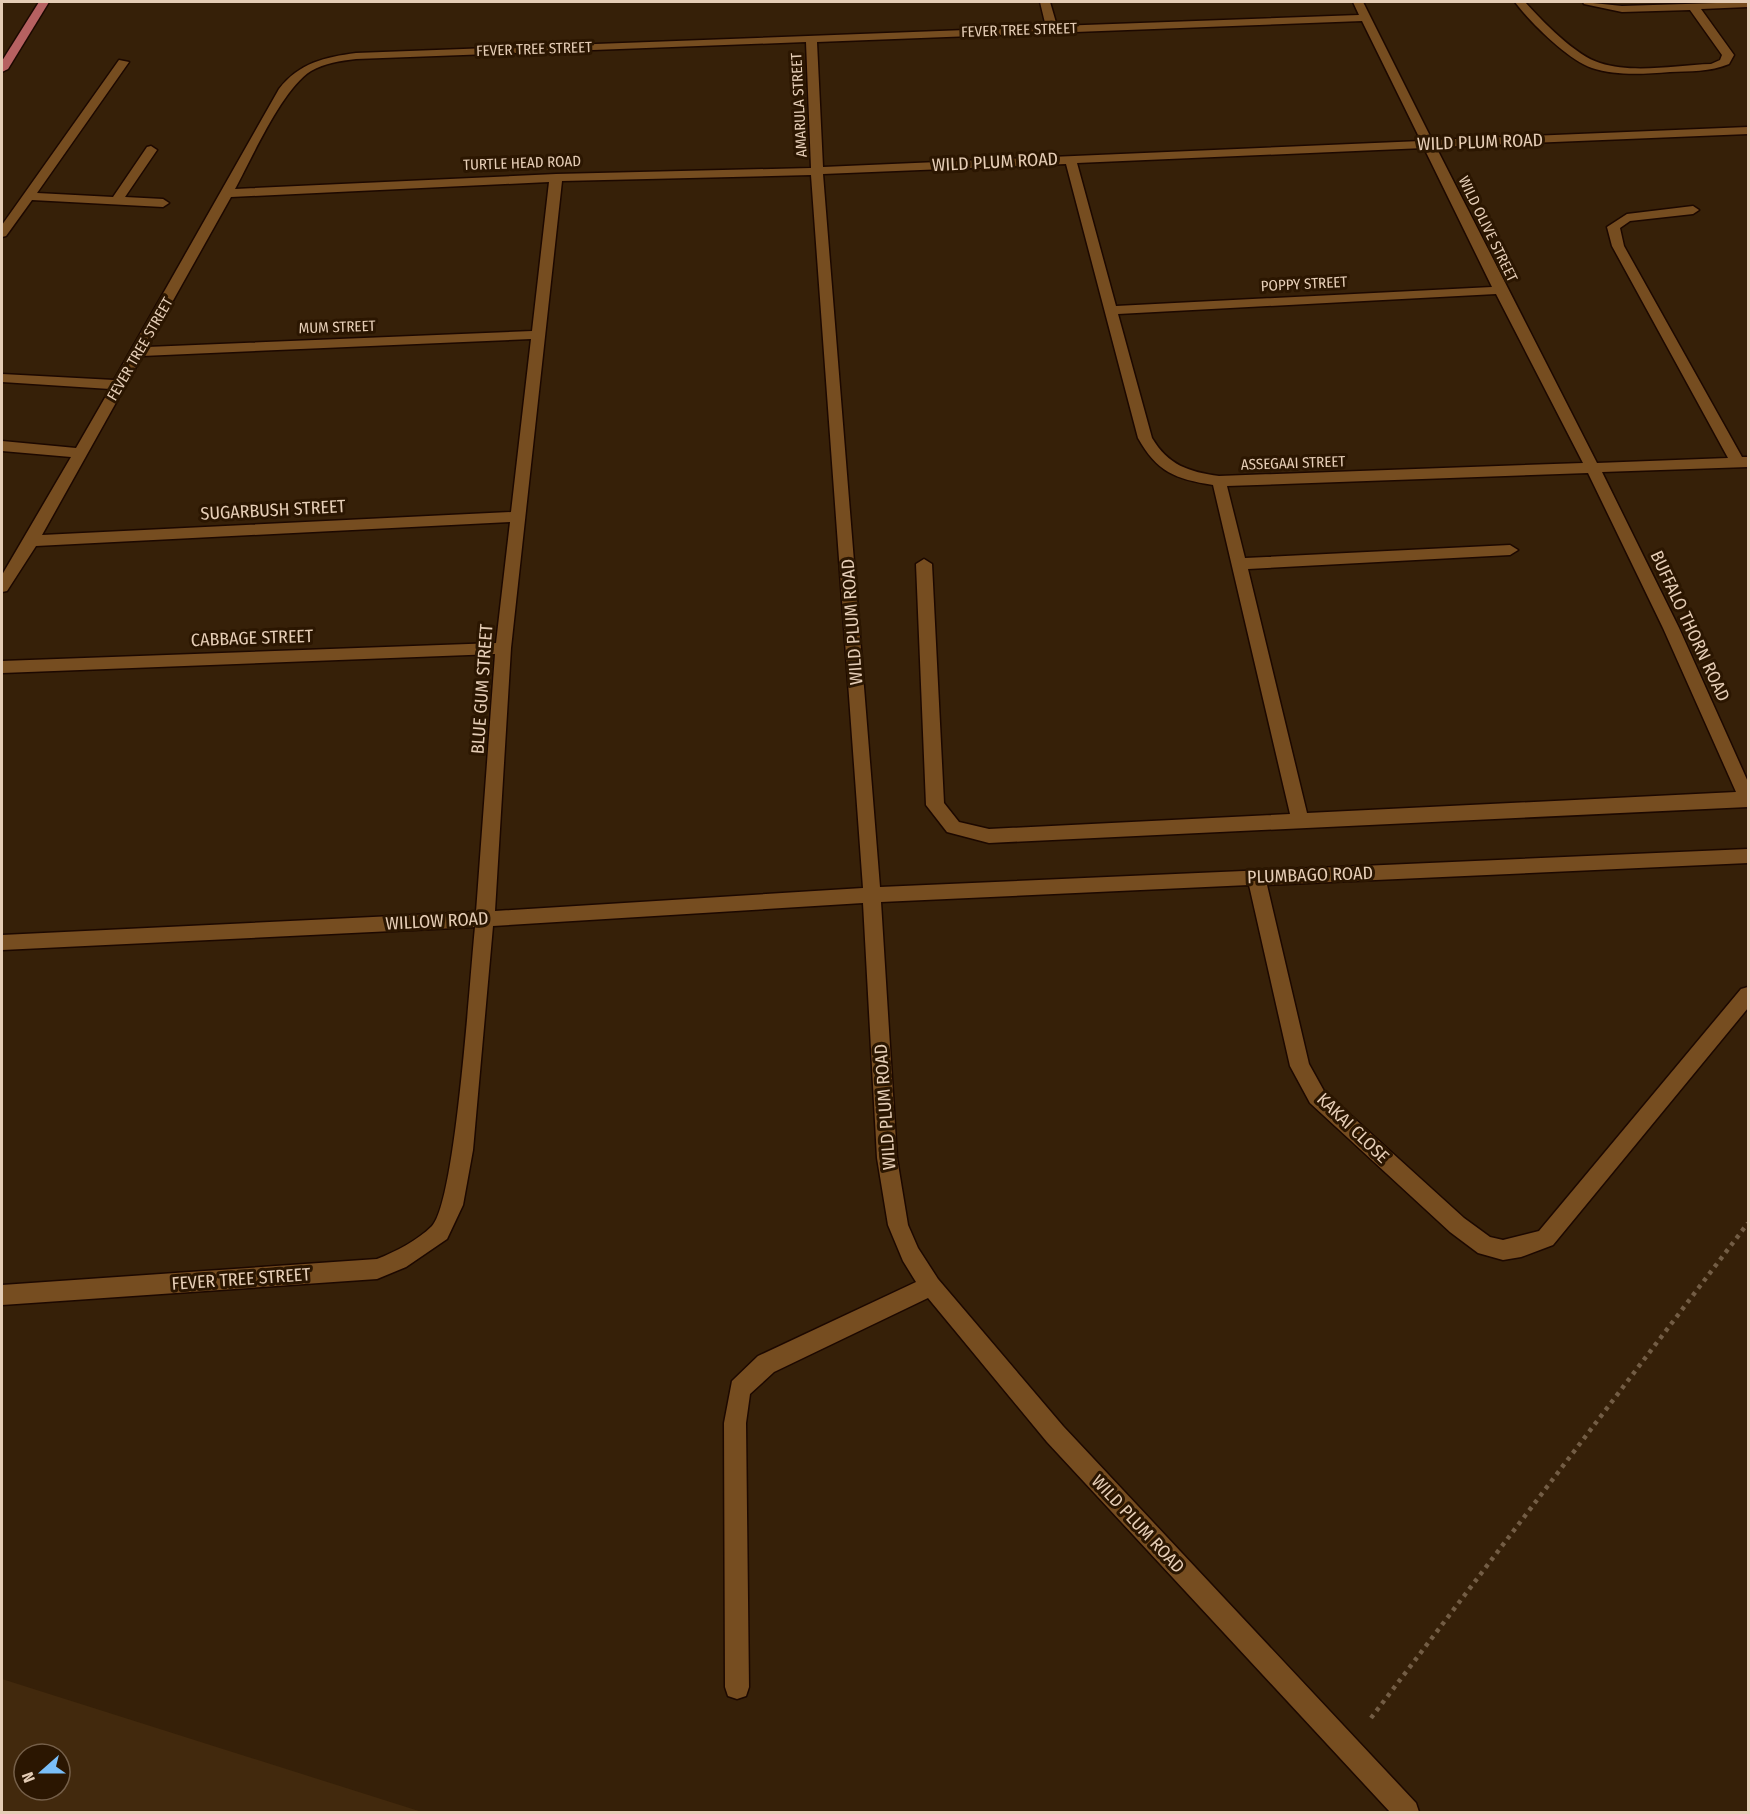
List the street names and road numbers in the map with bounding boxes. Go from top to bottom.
street label: FEVER TREE STREET [961,19,1077,41]
street label: FEVER TREE STREET [476,38,592,60]
street label: AMARULA STREET [787,52,811,158]
street label: WILD PLUM ROAD [1417,129,1543,155]
street label: WILD PLUM ROAD [931,148,1059,176]
street label: TURTLE HEAD ROAD [463,152,581,174]
street label: WILD OLIVE STREET [1455,173,1521,285]
street label: POPPY STREET [1260,273,1348,295]
street label: FEVER TREE STREET [103,294,177,404]
street label: MUM STREET [298,317,376,337]
street label: ASSEGAAI STREET [1240,452,1346,474]
street label: SUGARBUSH STREET [200,495,347,525]
street label: BUFFALO THORN ROAD [1645,547,1735,705]
street label: WILD PLUM ROAD [837,558,867,686]
street label: BLUE GUM STREET [466,622,498,755]
street label: CABBAGE STREET [190,625,314,651]
street label: PLUMBAGO ROAD [1247,862,1373,888]
street label: WILLOW ROAD [385,907,489,935]
street label: WILD PLUM ROAD [870,1043,900,1171]
street label: KAKAI CLOSE [1312,1088,1394,1168]
street label: FEVER TREE STREET [171,1263,312,1295]
street label: WILD PLUM ROAD [1087,1470,1189,1578]

